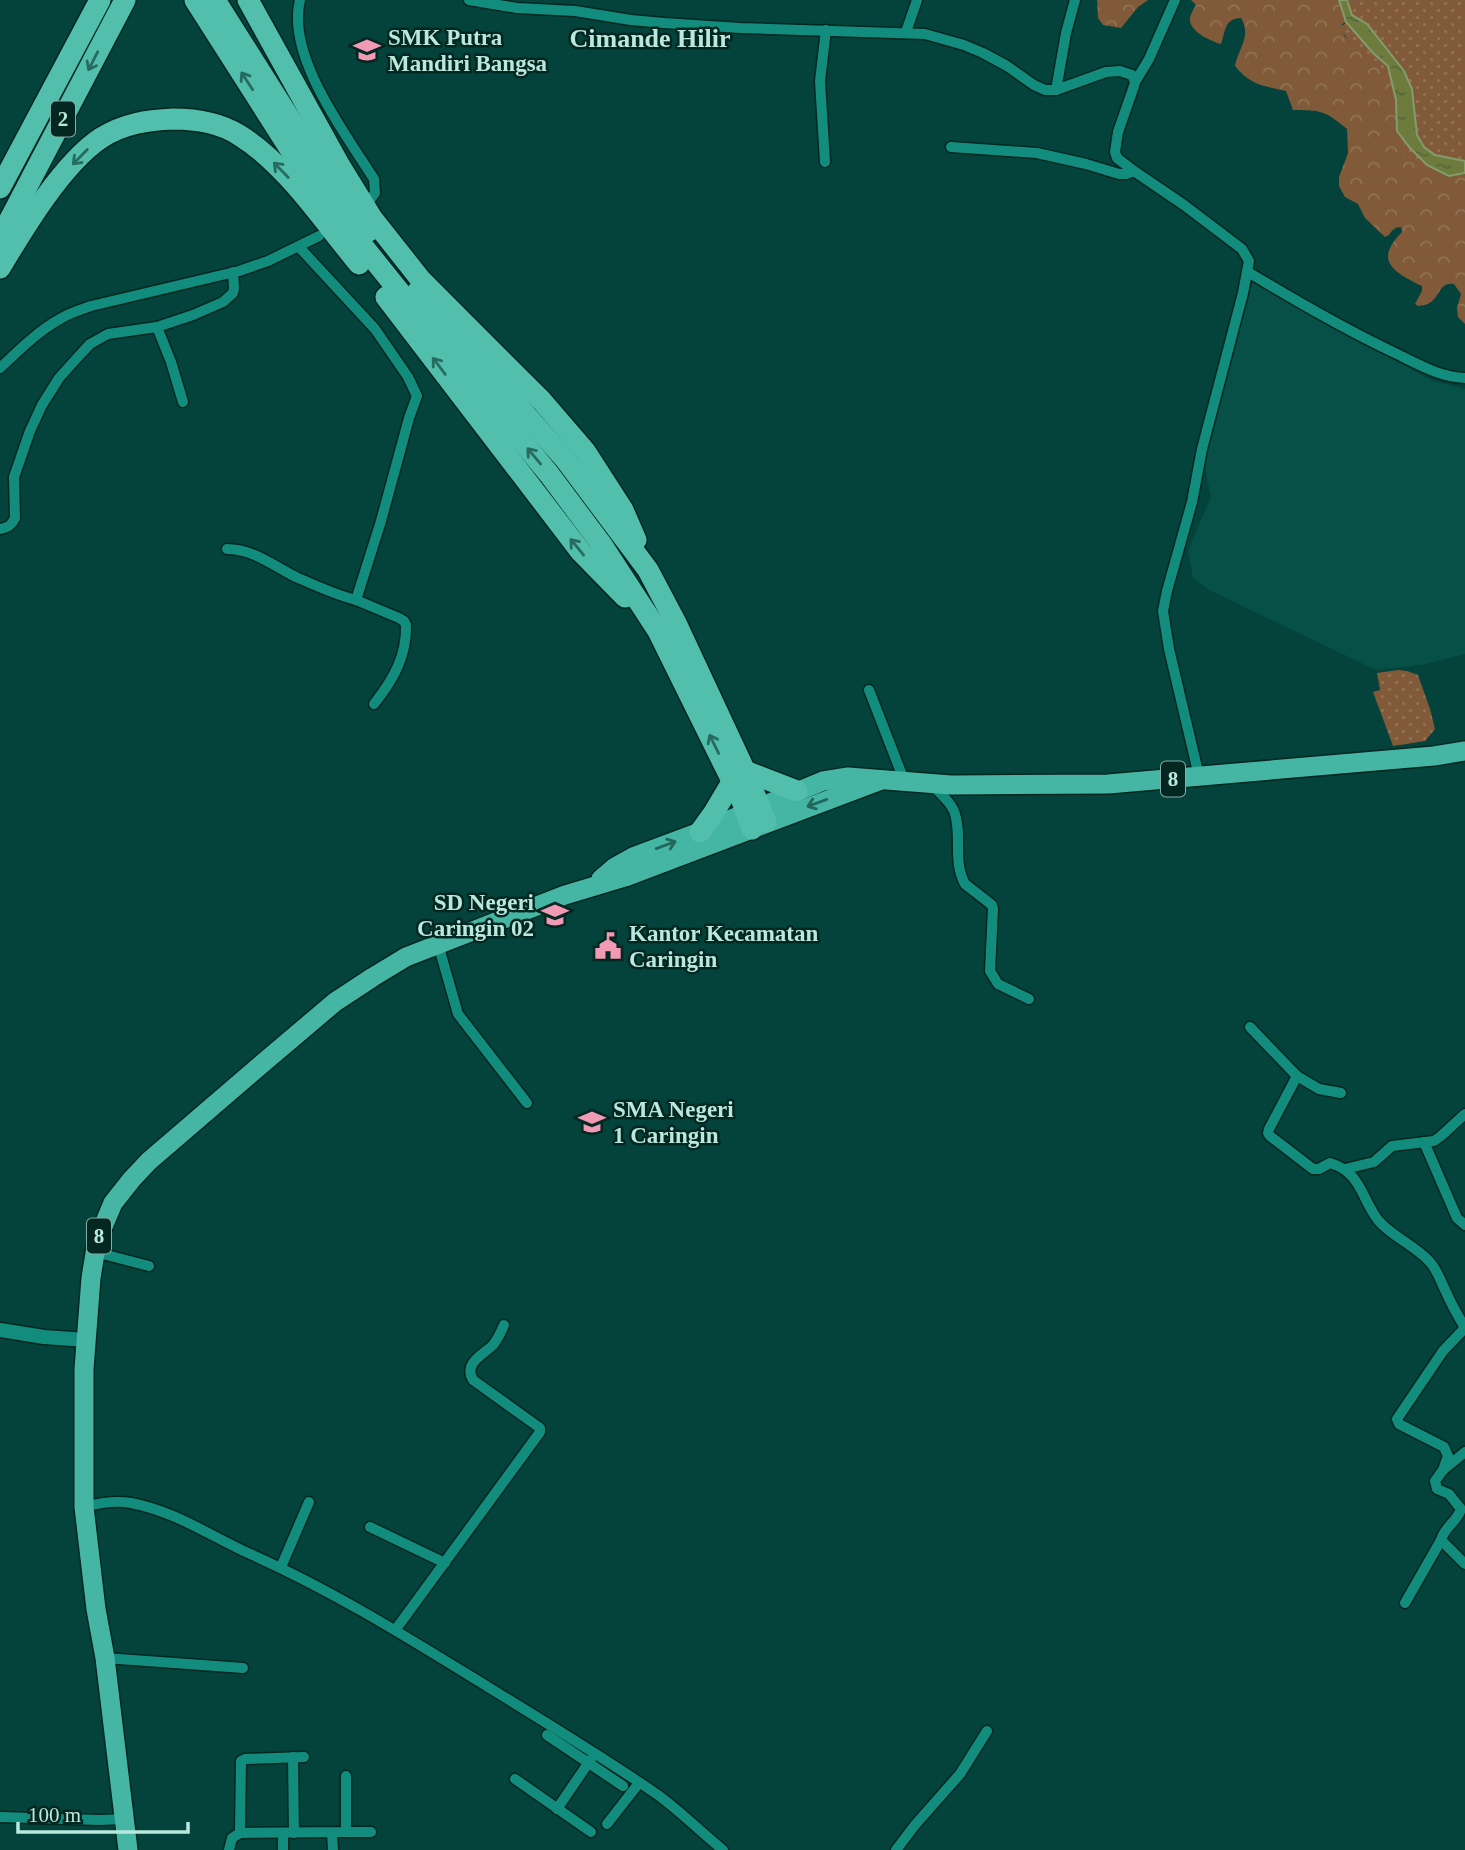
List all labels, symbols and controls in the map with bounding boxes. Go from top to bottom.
district label: Cimande Hilir [569,24,731,53]
place label: SMK Putra Mandiri Bangsa [388,25,548,76]
school or university icon: SMK Putra Mandiri Bangsa [352,35,382,65]
one-way arrow [86,50,100,70]
one-way arrow [239,72,253,92]
road number: 2 [51,102,75,136]
one-way arrow [71,148,88,165]
one-way arrow [272,162,289,179]
one-way arrow [431,358,446,376]
one-way arrow [527,447,542,465]
one-way arrow [570,538,585,556]
one-way arrow [706,734,720,755]
road number: 8 [1161,762,1185,796]
one-way arrow [806,798,828,811]
one-way arrow [655,837,677,850]
place label: SD Negeri Caringin 02 [417,890,535,941]
school or university icon: SD Negeri Caringin 02 [540,900,570,930]
place label: Kantor Kecamatan Caringin [629,921,819,972]
public building icon: Kantor Kecamatan Caringin [593,931,623,961]
place label: SMA Negeri 1 Caringin [613,1097,734,1148]
school or university icon: SMA Negeri 1 Caringin [577,1107,607,1137]
road number: 8 [87,1218,111,1254]
scale bar [18,1790,187,1834]
text: 100 m [28,1803,81,1827]

